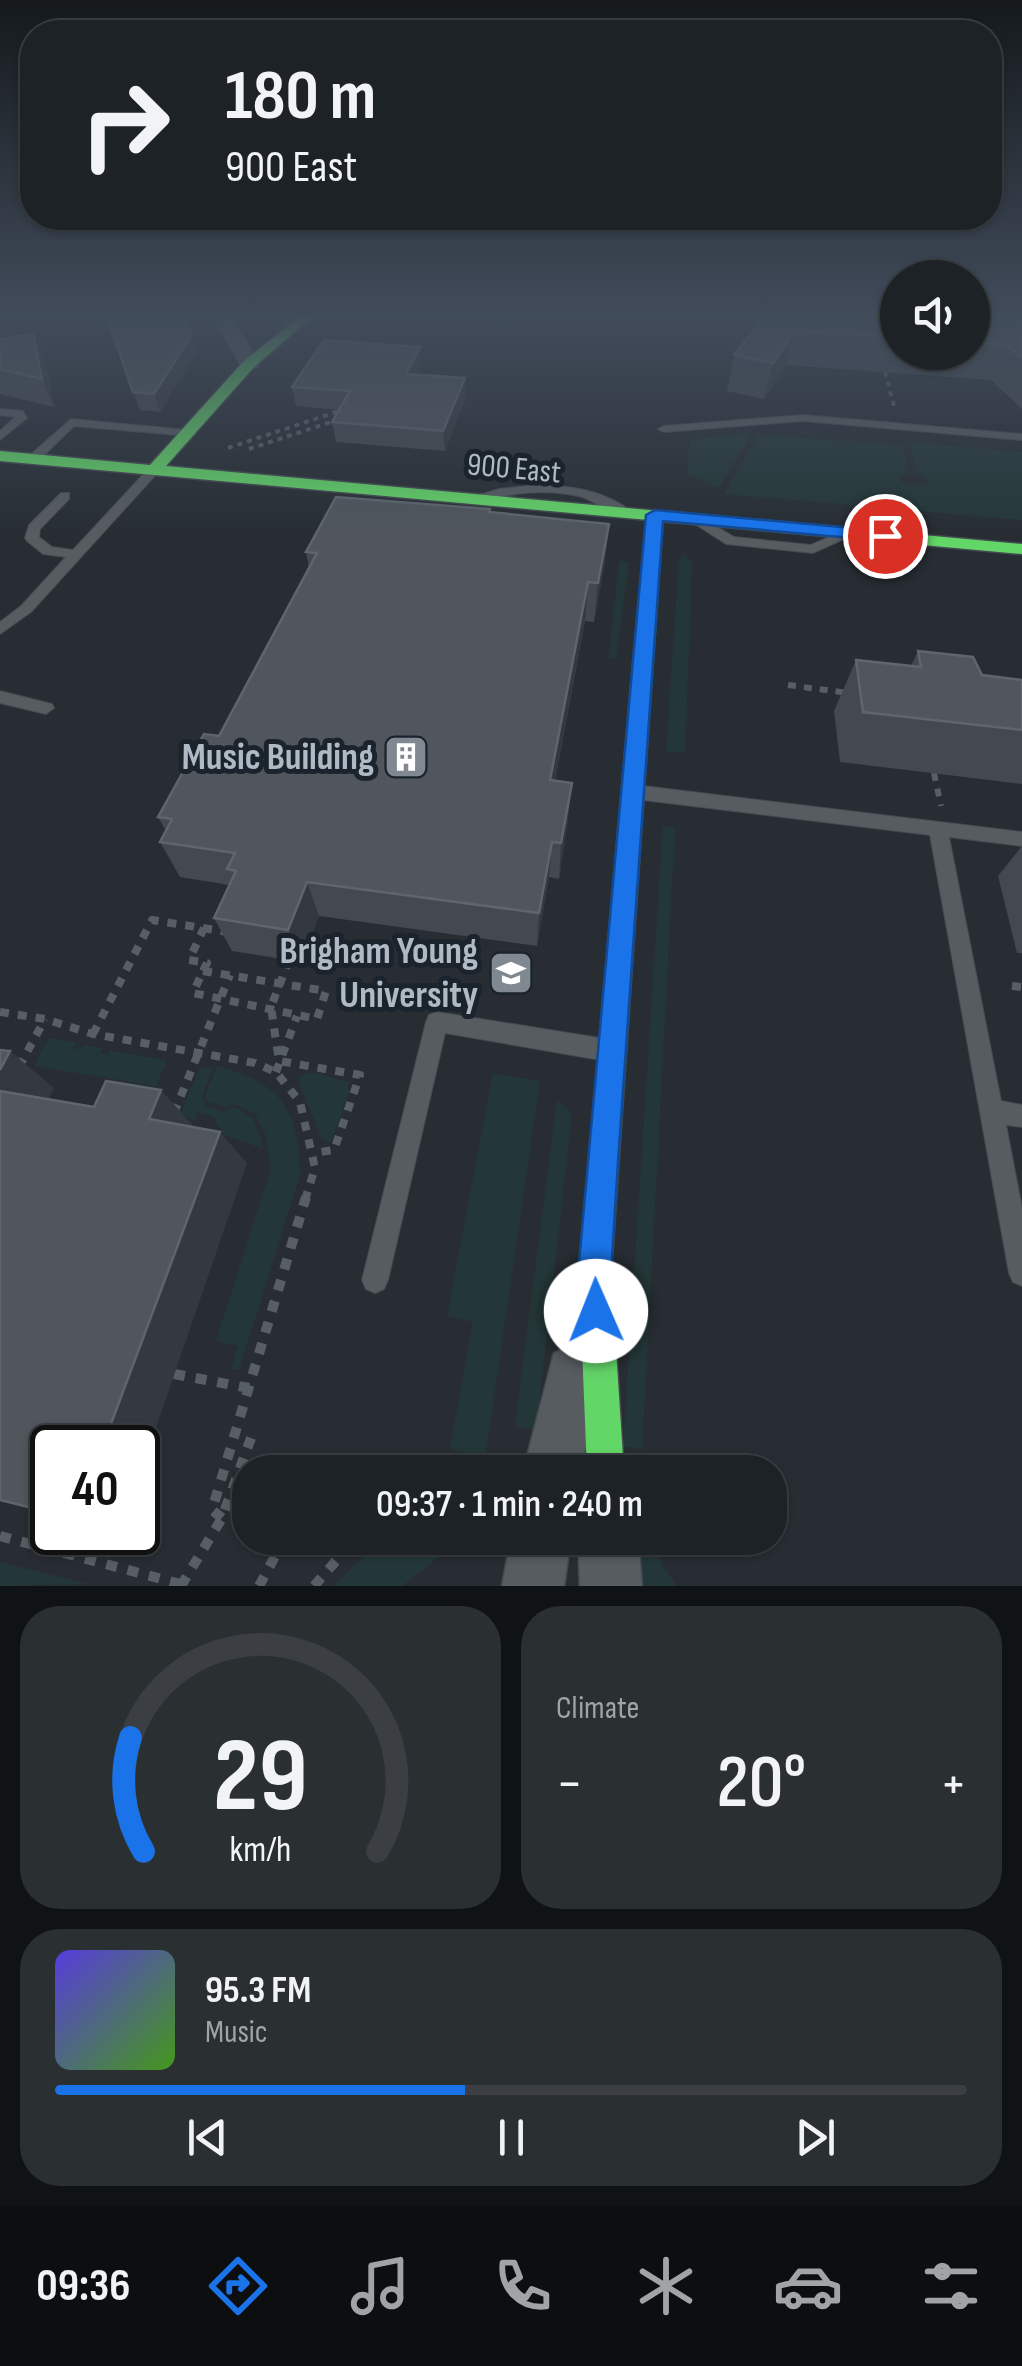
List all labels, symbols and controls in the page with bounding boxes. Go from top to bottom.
text: 180 m [225,55,376,139]
icon: right [60,60,190,190]
text: 900 East [225,140,357,195]
map controls [880,260,990,370]
button: sound [880,260,990,370]
street label: 900 East [465,445,563,493]
pin [843,494,928,579]
icon: arrive [858,509,913,564]
building icon: Music Building [383,734,429,780]
place label: Music Building [182,735,374,780]
place label: Brigham Young University [279,929,478,1018]
school or university icon: Brigham Young University [488,950,534,996]
position arrow [544,1259,648,1363]
speed limit sign: 40 [30,1425,160,1555]
text: 09:37 · 1 min · 240 m [376,1482,643,1527]
text: Climate [556,1689,639,1728]
text: 29 [213,1715,308,1840]
text: 20° [717,1738,806,1829]
text: − [556,1751,583,1818]
text: + [940,1751,967,1818]
text: km/h [230,1829,291,1872]
text: 95.3 FM [205,1968,311,2013]
text: Music [205,2013,268,2052]
icon: previous [180,2110,235,2165]
icon: pause [484,2110,539,2165]
icon: next [788,2110,843,2165]
icon: directions [203,2251,273,2321]
icon: music [345,2251,415,2321]
icon: phone [488,2251,558,2321]
icon: climate [631,2251,701,2321]
icon: car [773,2251,843,2321]
icon: filters [916,2251,986,2321]
text: 09:36 [36,2259,130,2314]

